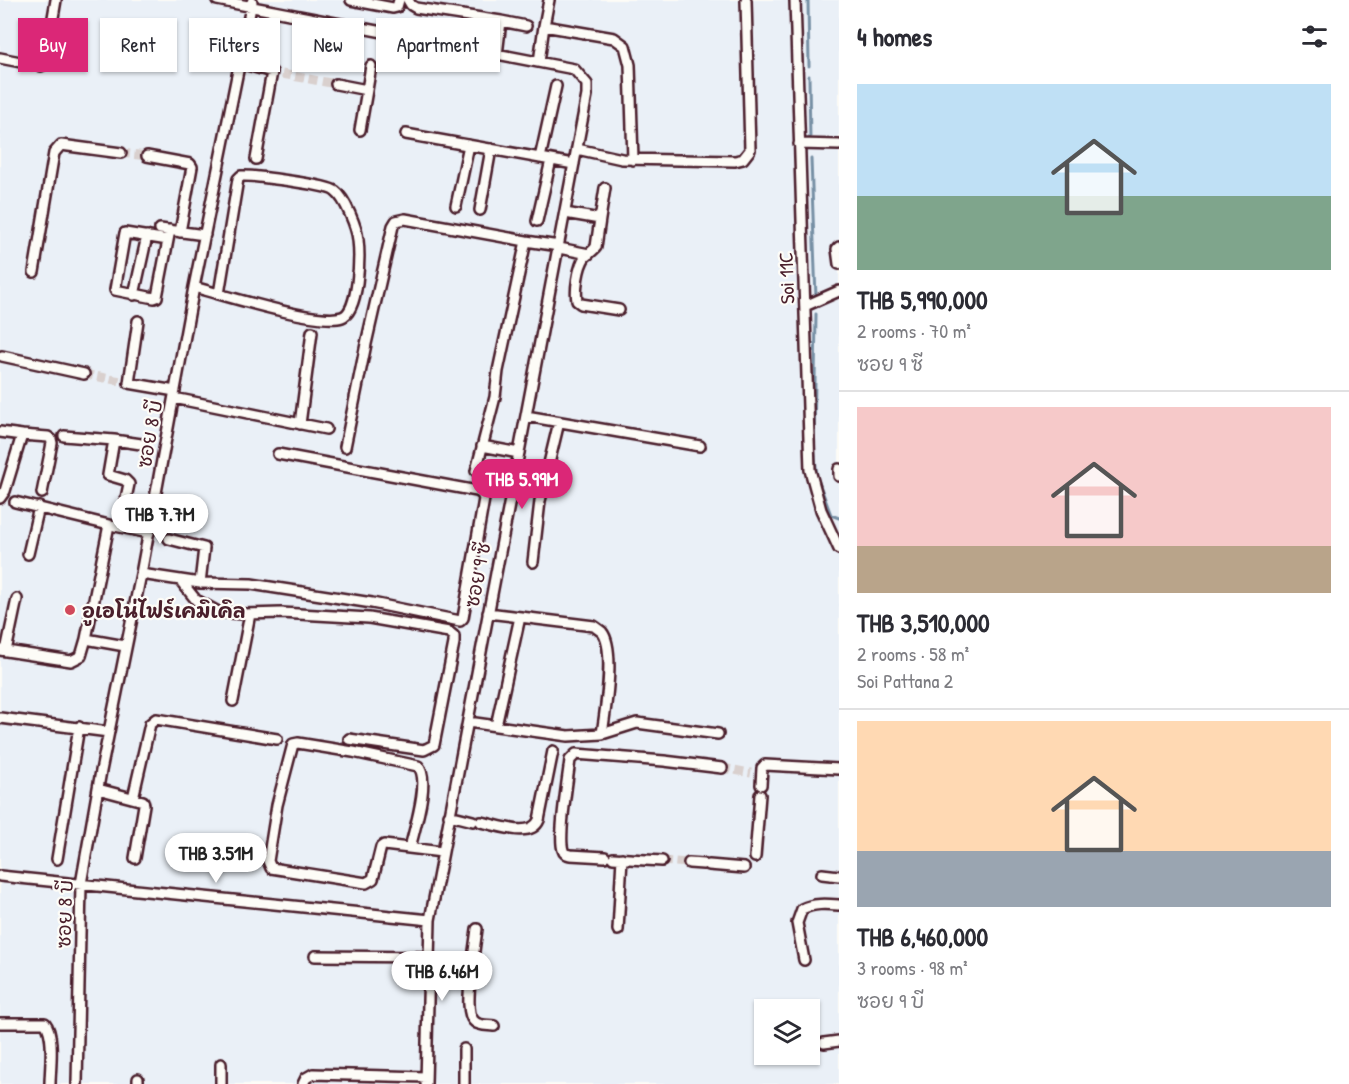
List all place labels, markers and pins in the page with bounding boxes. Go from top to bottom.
pin: THB 5.99M [453,459,591,510]
pin: THB 7.7M [98,494,222,545]
place label: อูเอโน่ไฟร์เคมิเคิล [82,597,245,626]
marker: อูเอโน่ไฟร์เคมิเคิล [63,603,77,617]
pin: THB 3.51M [147,833,285,884]
pin: THB 6.46M [373,951,511,1002]

